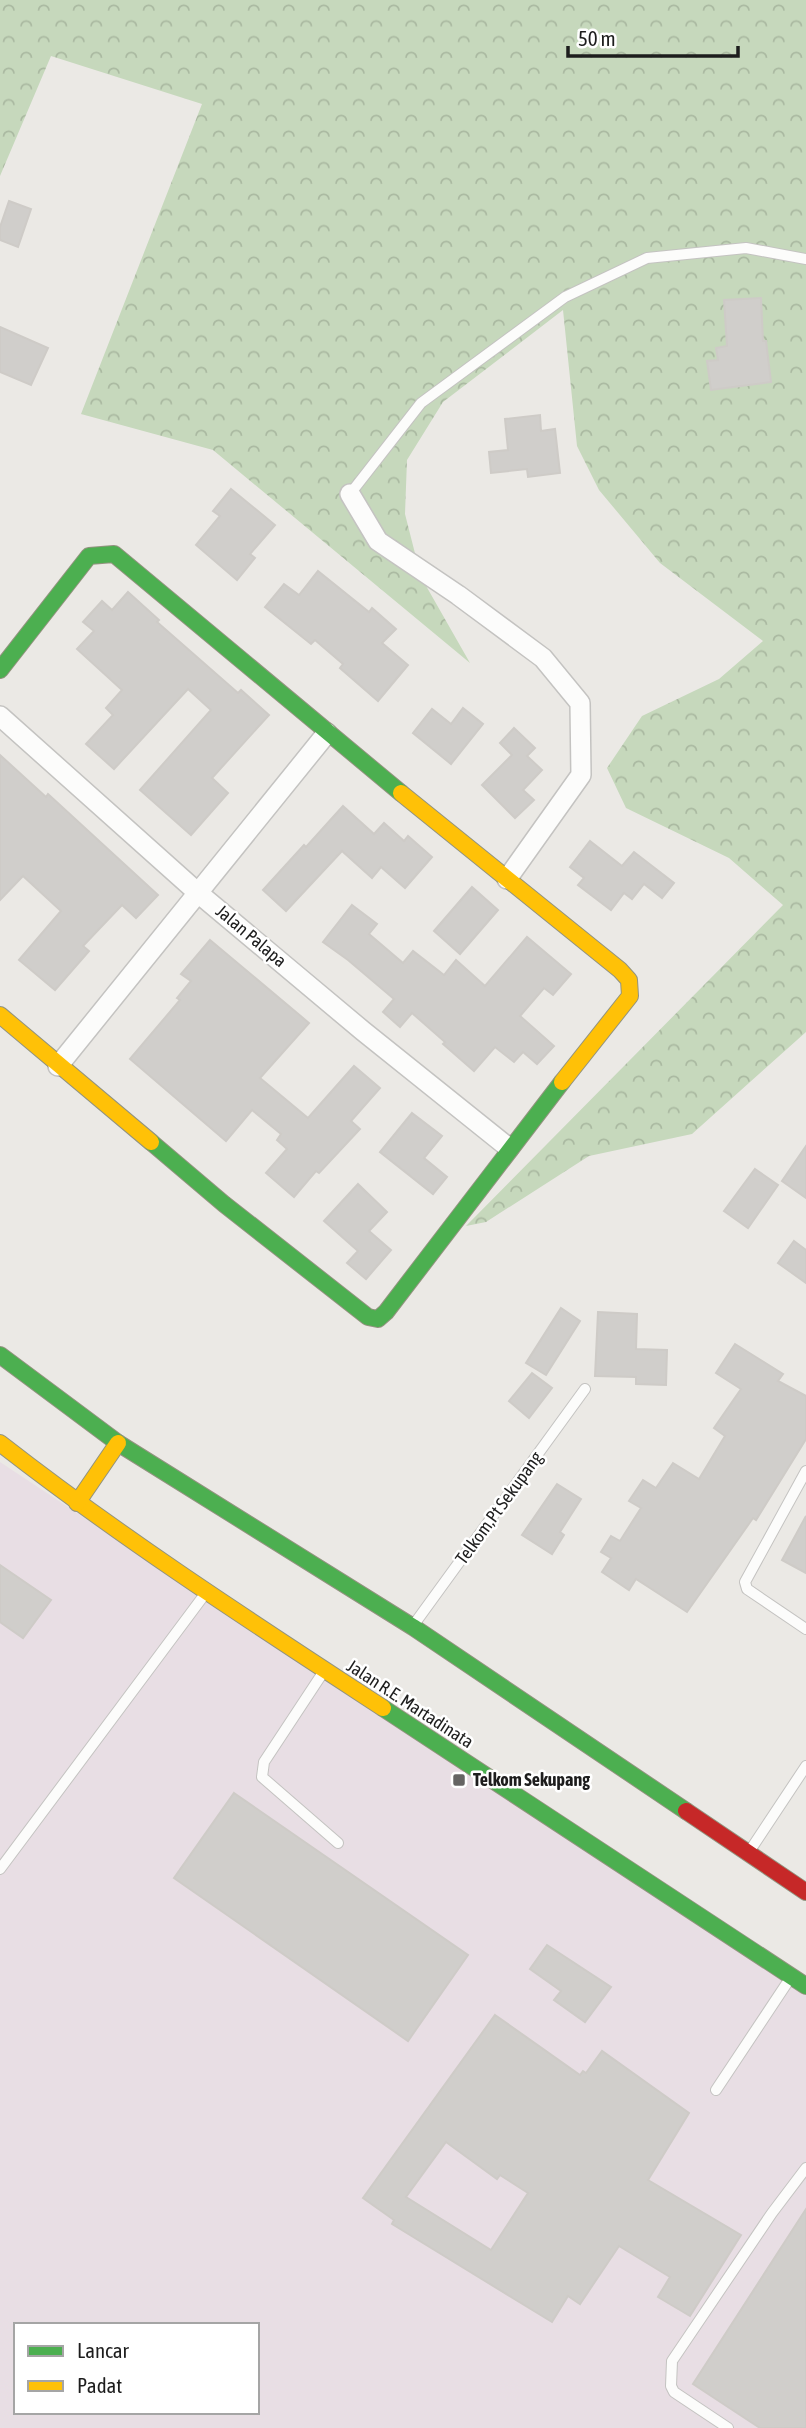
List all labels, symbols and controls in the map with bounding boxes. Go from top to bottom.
scale bar [568,14,738,58]
text: 50 m [578,26,616,50]
street label: Jalan Palapa [212,900,291,971]
street label: Telkom,Pt Sekupang [451,1447,547,1568]
street label: Jalan R.E. Martadinata [343,1655,477,1752]
place label: Telkom Sekupang [473,1769,590,1790]
marker: Telkom Sekupang [451,1772,467,1788]
legend [14,2323,259,2414]
text: Lancar [77,2338,130,2362]
text: Padat [77,2373,122,2397]

